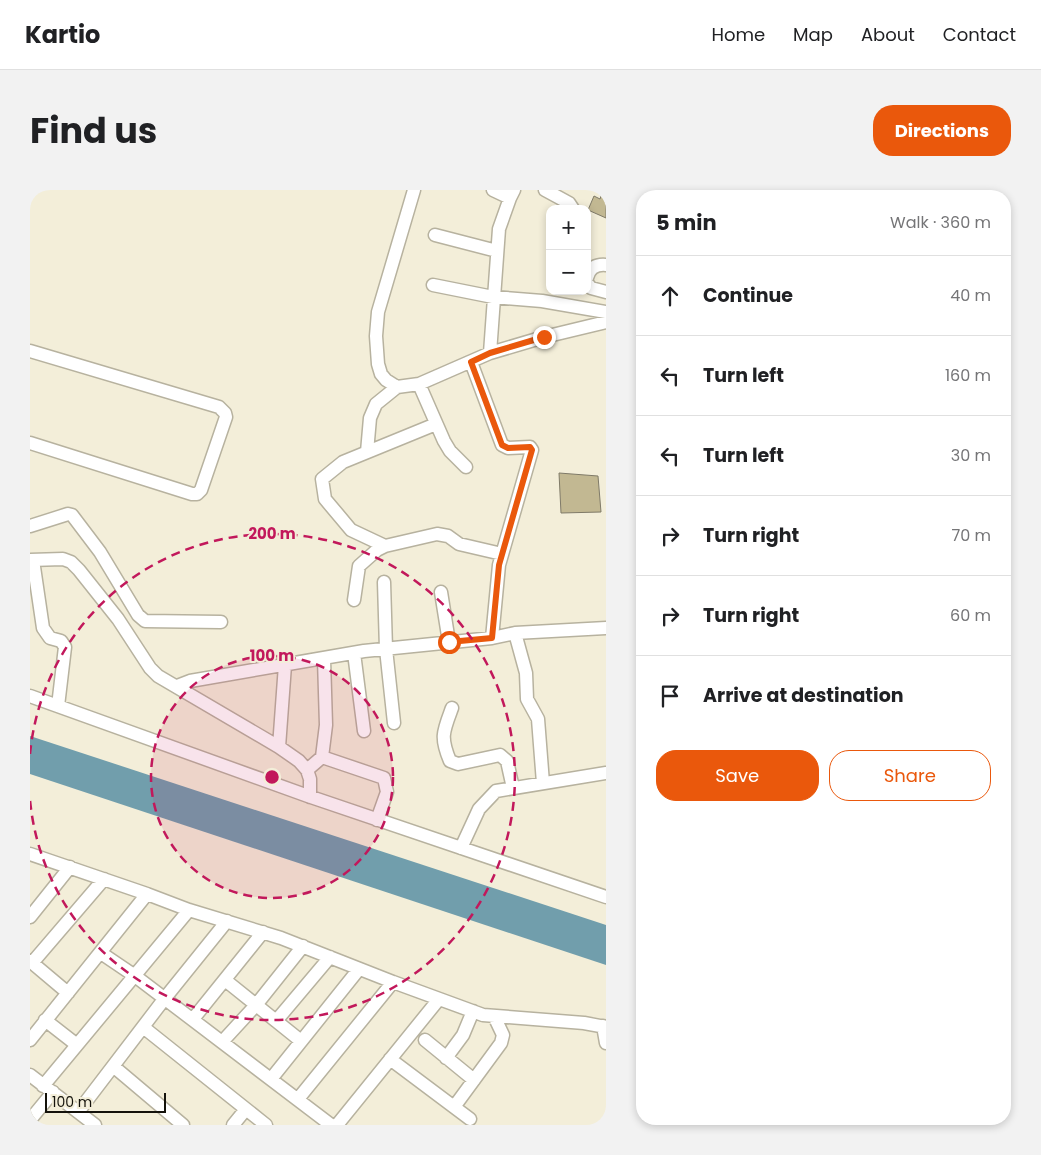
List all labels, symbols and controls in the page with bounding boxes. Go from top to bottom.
text: Kartio [25,18,100,51]
text: Home [711,22,765,47]
text: Map [793,22,833,47]
text: About [861,22,915,47]
text: Contact [943,22,1016,47]
button: Directions [873,105,1011,156]
text: Find us [30,106,157,155]
map controls [546,205,591,295]
button: + [546,205,591,250]
text: 5 min [656,208,717,237]
text: Walk · 360 m [890,211,991,234]
button: − [546,250,591,295]
icon: ahead [656,282,684,310]
text: Continue [703,282,793,309]
text: 40 m [950,284,991,307]
route end [533,326,556,349]
icon: left [656,362,684,390]
text: Turn left [703,362,784,389]
text: 160 m [945,364,991,387]
icon: left [656,442,684,470]
text: Turn left [703,442,784,469]
text: 30 m [951,444,991,467]
icon: right [656,522,684,550]
text: Turn right [703,522,799,549]
text: 200 m [248,523,296,544]
text: 70 m [951,524,991,547]
icon: right [656,602,684,630]
text: Turn right [703,602,799,629]
text: 60 m [950,604,991,627]
route start [438,631,461,654]
text: 100 m [250,645,294,666]
icon: arrive [656,682,684,710]
text: Arrive at destination [703,682,904,709]
button: Save [656,750,819,801]
button: Share [829,750,991,801]
centre of rings [263,768,281,786]
scale bar [45,1090,166,1113]
text: 100 m [52,1092,92,1112]

